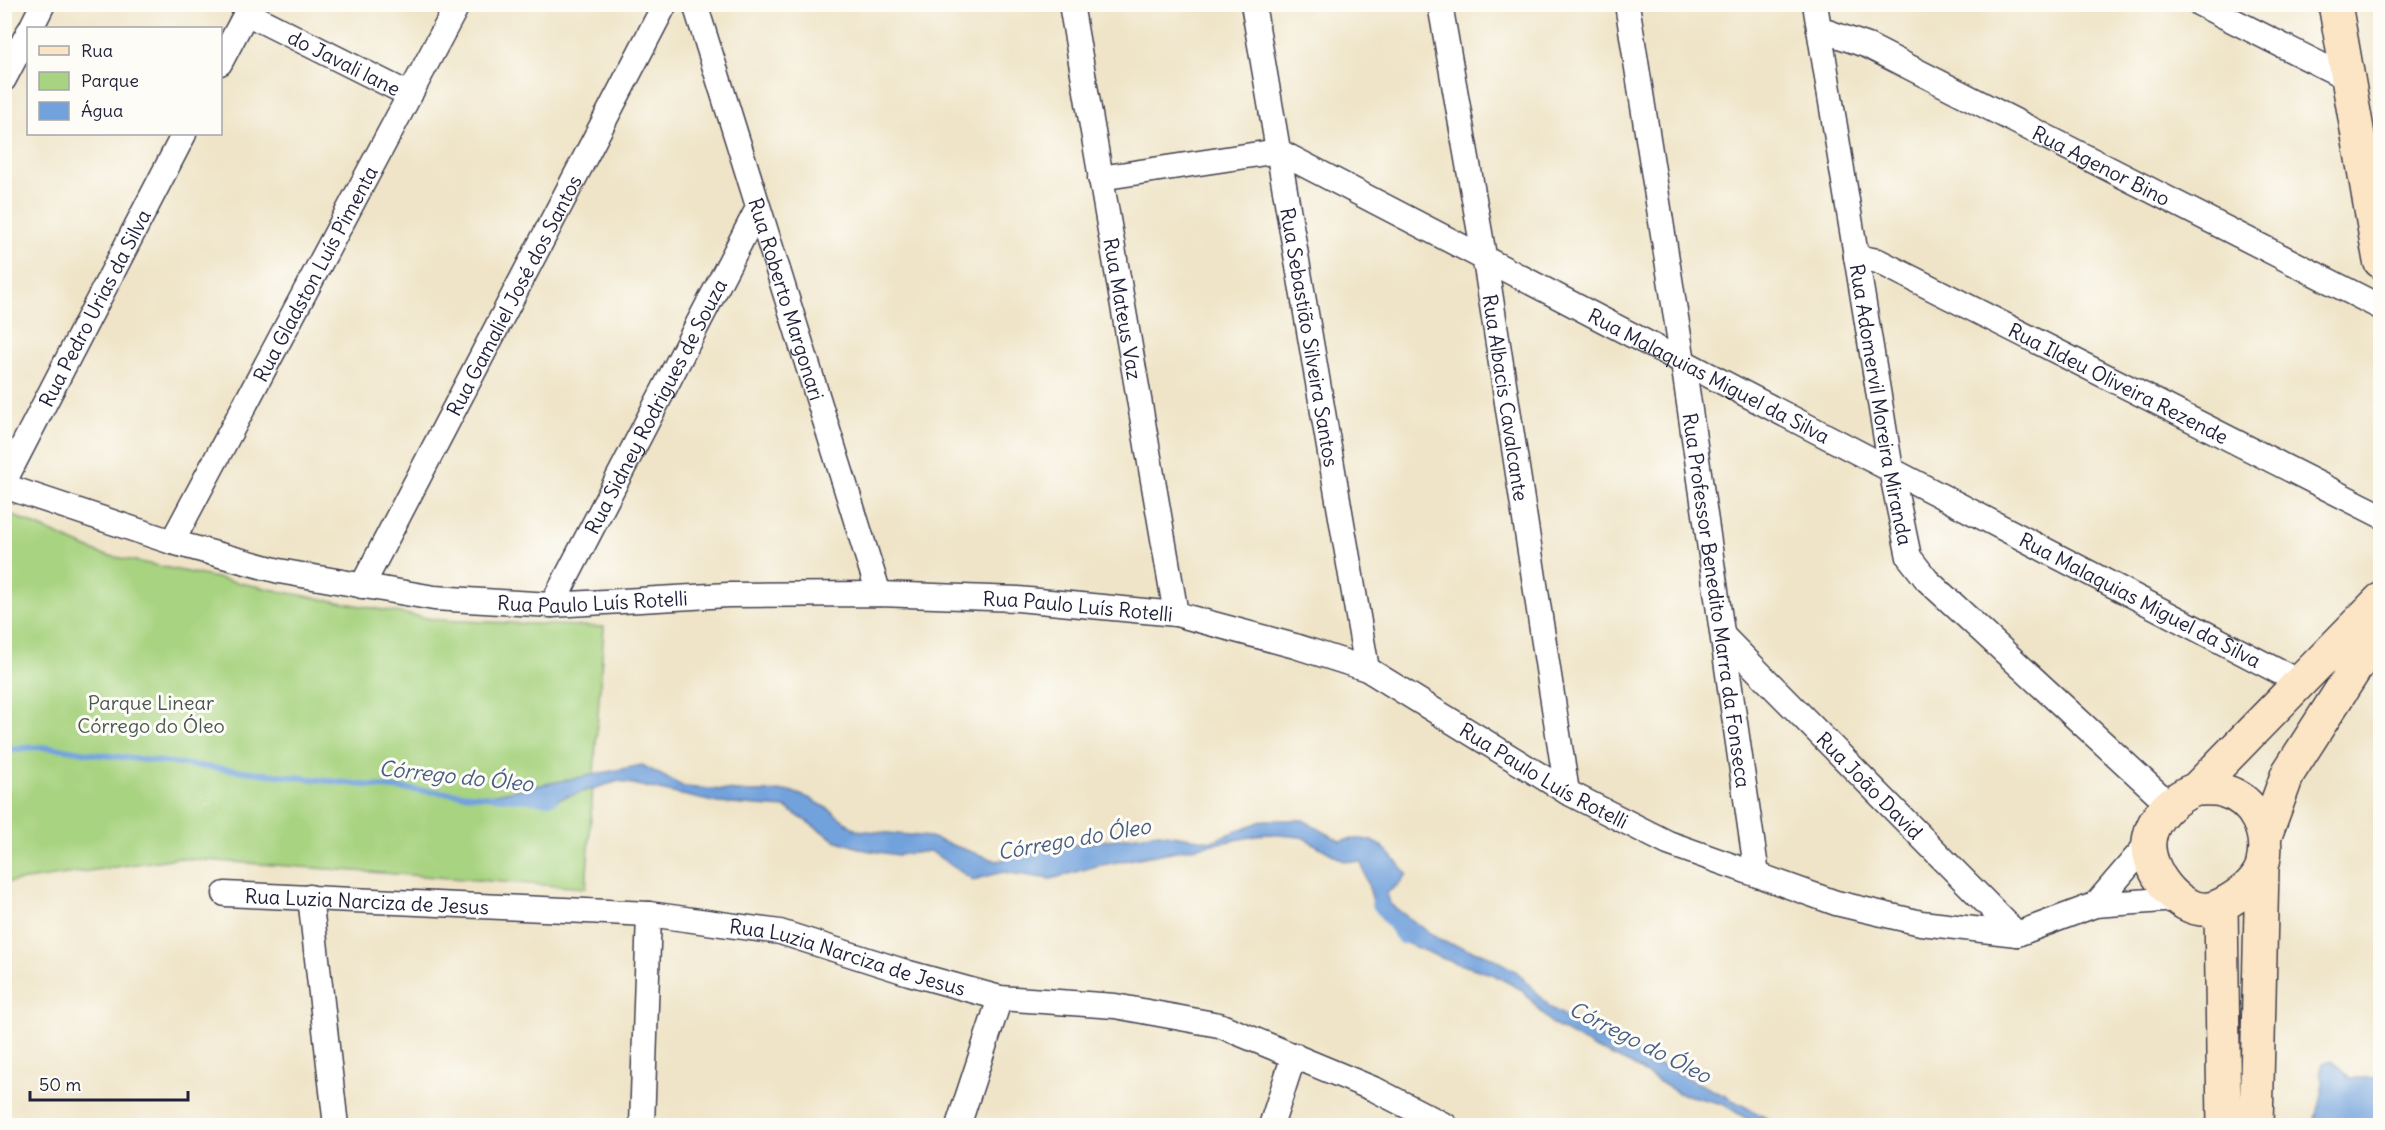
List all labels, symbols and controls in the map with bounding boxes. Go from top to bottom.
street label: do Javali lane [284,24,405,101]
legend [27,27,222,135]
text: Rua [81,39,113,62]
text: Parque [81,69,139,92]
text: Água [81,99,123,122]
street label: Rua Agenor Bino [2028,120,2175,211]
street label: Rua Gladston Luís Pimenta [247,161,382,386]
street label: Rua Gamaliel José dos Santos [440,170,586,420]
street label: Rua Roberto Margonari [744,195,830,403]
street label: Rua Pedro Urias da Silva [33,205,155,411]
street label: Rua Sebastião Silveira Santos [1276,206,1345,469]
street label: Rua Mateus Vaz [1099,236,1148,381]
street label: Rua Adomervil Moreira Miranda [1845,262,1919,547]
street label: Rua Sidney Rodrigues de Souza [579,274,732,538]
street label: Rua Albacis Cavalcante [1478,292,1534,503]
street label: Rua Malaquias Miguel da Silva [1584,302,1834,448]
street label: Rua Ildeu Oliveira Rezende [2004,317,2233,449]
street label: Rua Professor Benedito Marra da Fonseca [1678,411,1757,789]
street label: Rua Malaquias Miguel da Silva [2015,526,2265,673]
street label: Rua Paulo Luís Rotelli [497,585,688,618]
street label: Rua Paulo Luís Rotelli [982,585,1174,626]
park label: Parque Linear Córrego do Óleo [77,690,225,738]
street label: Rua Paulo Luís Rotelli [1455,717,1633,833]
street label: Rua João David [1812,726,1929,844]
water label: Córrego do Óleo [378,754,536,798]
water label: Córrego do Óleo [995,812,1154,866]
street label: Rua Luzia Narciza de Jesus [244,882,489,919]
street label: Rua Luzia Narciza de Jesus [728,913,968,1000]
water label: Córrego do Óleo [1565,995,1716,1090]
scale bar [30,1064,188,1102]
text: 50 m [39,1073,81,1096]

